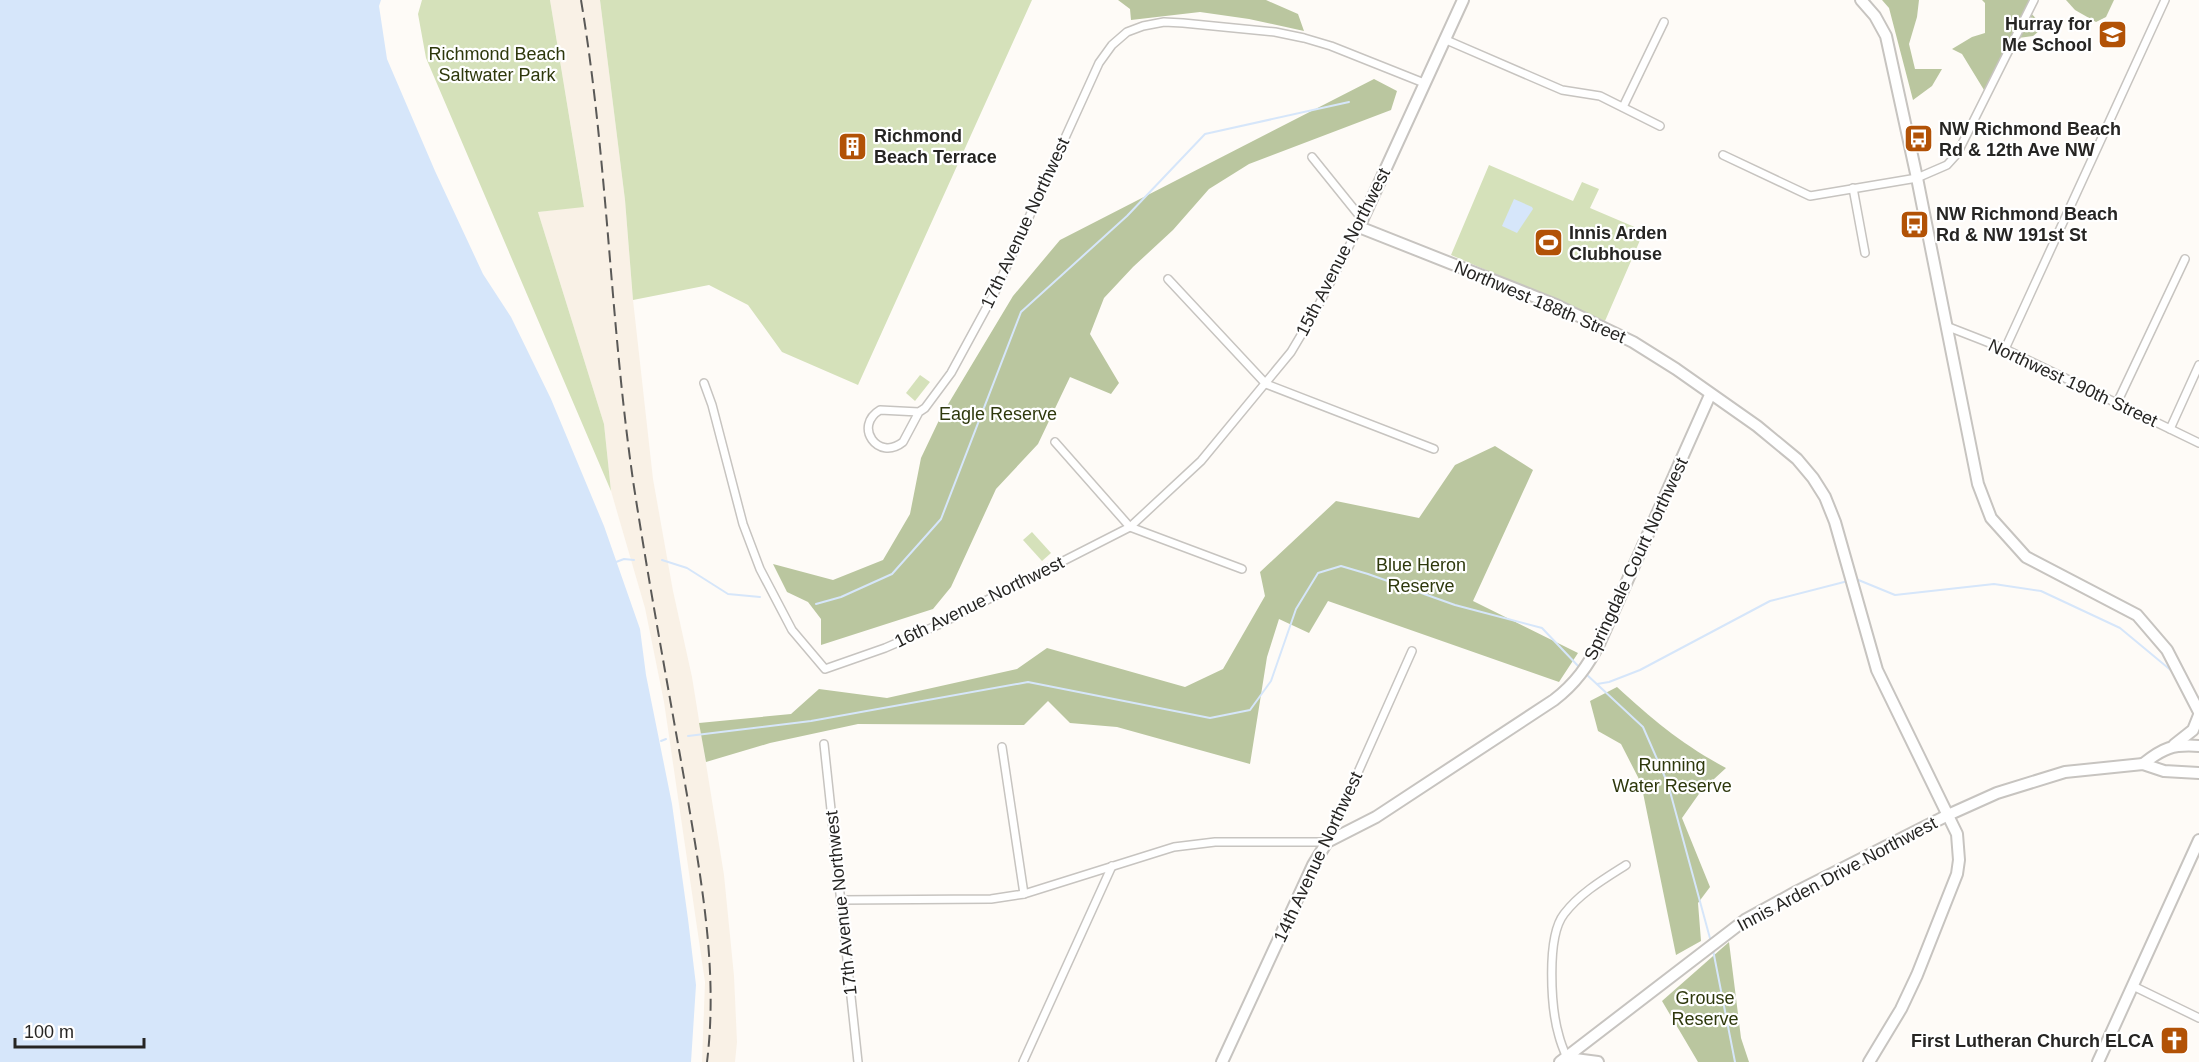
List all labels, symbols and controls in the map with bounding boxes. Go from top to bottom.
place label: Hurray for Me School [2002,14,2092,55]
school or university icon: Hurray for Me School [2097,18,2129,50]
park label: Richmond Beach Saltwater Park [428,44,566,85]
place label: NW Richmond Beach Rd & 12th Ave NW [1939,119,2121,160]
bus stop icon: NW Richmond Beach Rd & 12th Ave NW [1902,123,1934,155]
place label: Richmond Beach Terrace [874,126,997,167]
building icon: Richmond Beach Terrace [837,130,869,162]
street label: 17th Avenue Northwest [977,135,1073,311]
street label: 15th Avenue Northwest [1292,165,1394,339]
place label: NW Richmond Beach Rd & NW 191st St [1936,204,2118,245]
bus stop icon: NW Richmond Beach Rd & NW 191st St [1899,208,1931,240]
place label: Innis Arden Clubhouse [1569,223,1667,264]
sports icon: Innis Arden Clubhouse [1532,227,1564,259]
street label: Northwest 188th Street [1451,257,1629,347]
street label: Northwest 190th Street [1985,335,2161,431]
park label: Eagle Reserve [939,404,1057,424]
street label: Springdale Court Northwest [1580,455,1692,663]
street label: 16th Avenue Northwest [891,552,1067,652]
park label: Blue Heron Reserve [1376,555,1466,596]
park label: Running Water Reserve [1612,755,1732,796]
street label: 14th Avenue Northwest [1270,769,1366,945]
street label: 17th Avenue Northwest [821,810,861,996]
street label: Innis Arden Drive Northwest [1734,813,1940,935]
park label: Grouse Reserve [1671,988,1739,1029]
scale bar [15,1011,144,1049]
text: 100 m [24,1022,74,1042]
church icon: First Lutheran Church ELCA [2159,1025,2191,1057]
place label: First Lutheran Church ELCA [1911,1031,2154,1051]

